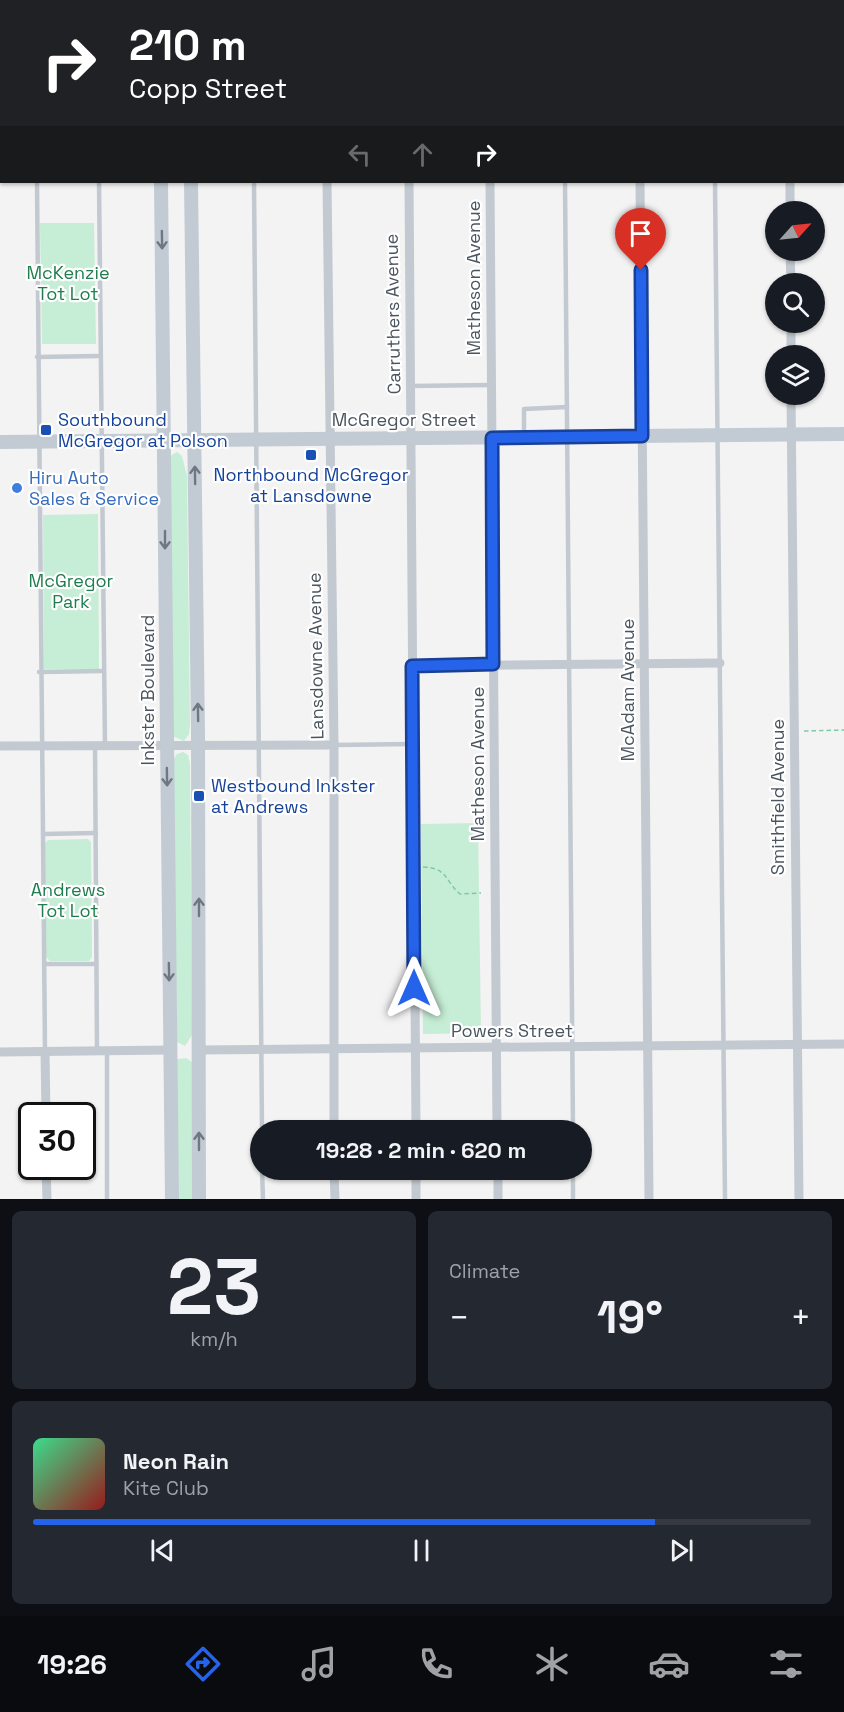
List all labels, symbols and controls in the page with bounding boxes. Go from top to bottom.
text: 210 m [129,19,247,72]
icon: right [30,24,108,102]
text: Copp Street [129,71,287,106]
icon: left [343,138,376,171]
icon: ahead [406,138,439,171]
icon: right [469,138,502,171]
street label: Matheson Avenue [462,201,485,355]
north arrow [765,201,825,261]
map controls [765,201,825,405]
pin [615,208,666,270]
icon: arrive [624,217,657,250]
one-way arrow [156,229,168,249]
street label: Carruthers Avenue [380,234,405,394]
park label: McKenzie Tot Lot [26,261,110,305]
button: search [765,273,825,333]
button: layers [765,345,825,405]
place label: Southbound McGregor at Polson [58,408,228,452]
street label: McGregor Street [332,408,476,431]
marker: Southbound McGregor at Polson [39,423,53,437]
marker: Northbound McGregor at Lansdowne [304,448,318,462]
place label: Northbound McGregor at Lansdowne [214,463,409,507]
place label: Hiru Auto Sales & Service [29,466,159,510]
one-way arrow [189,466,201,486]
marker: Hiru Auto Sales & Service [10,481,24,495]
one-way arrow [159,529,171,549]
park label: McGregor Park [29,569,114,613]
street label: Lansdowne Avenue [303,572,328,740]
street label: Inkster Boulevard [136,615,159,765]
street label: McAdam Avenue [616,618,639,762]
street label: Matheson Avenue [466,687,489,841]
one-way arrow [192,703,204,723]
street label: Smithfield Avenue [766,719,789,875]
one-way arrow [161,766,173,786]
place label: Westbound Inkster at Andrews [211,774,375,818]
marker: Westbound Inkster at Andrews [192,789,206,803]
park label: Andrews Tot Lot [31,878,105,922]
one-way arrow [193,898,205,918]
position arrow [382,956,446,1020]
one-way arrow [163,961,175,981]
street label: Powers Street [451,1019,573,1042]
speed limit sign: 30 [18,1102,96,1180]
one-way arrow [193,1131,205,1151]
text: 19:28 · 2 min · 620 m [316,1136,526,1164]
text: 23 [167,1237,261,1337]
text: Climate [449,1258,520,1284]
text: 19° [597,1289,663,1346]
text: − [449,1297,469,1339]
text: + [791,1297,811,1339]
text: km/h [190,1326,238,1352]
text: Neon Rain [123,1447,229,1475]
text: Kite Club [123,1475,209,1501]
icon: previous [146,1534,179,1567]
icon: pause [405,1534,438,1567]
icon: next [665,1534,698,1567]
icon: directions [182,1643,224,1685]
icon: music [298,1643,340,1685]
icon: phone [415,1643,457,1685]
icon: climate [531,1643,573,1685]
icon: car [648,1643,690,1685]
icon: filters [765,1643,807,1685]
text: 19:26 [37,1647,107,1682]

